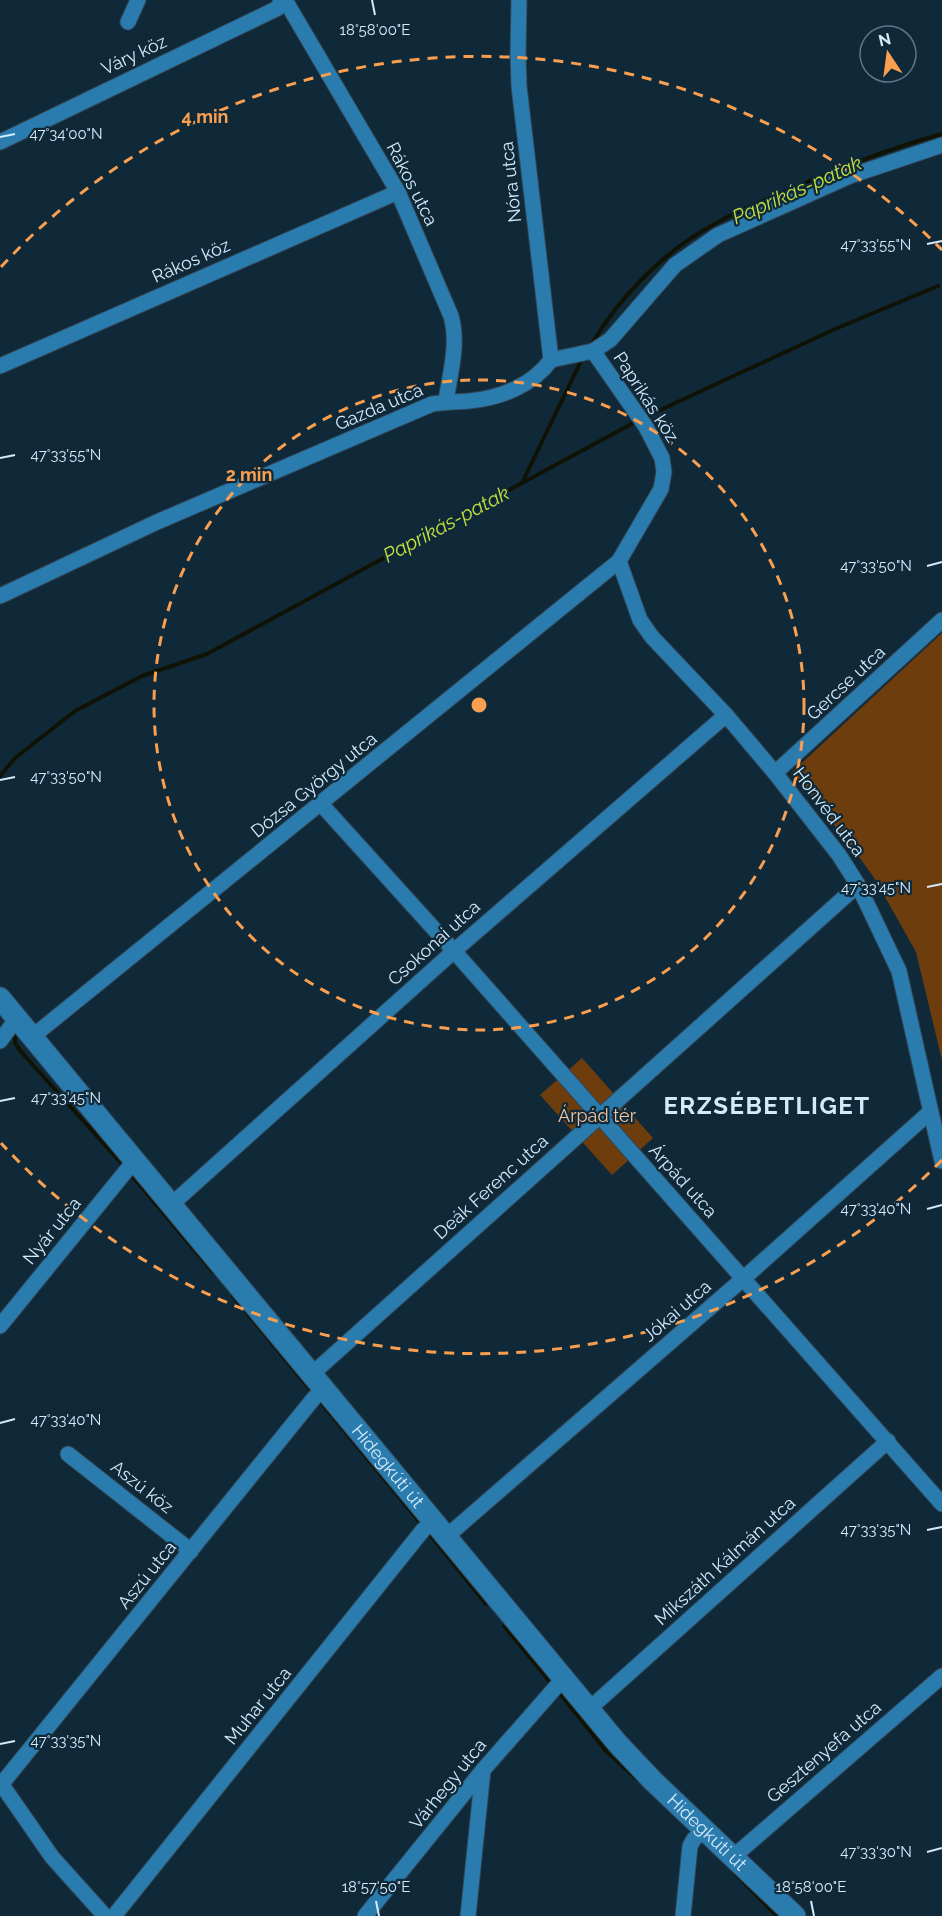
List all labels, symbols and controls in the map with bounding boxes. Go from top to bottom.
text: 18°58'00"E [340,21,410,39]
north arrow [858,24,918,84]
text: N [877,29,893,51]
street label: Váry köz [98,30,170,79]
text: 4 min [182,106,228,127]
text: 47°34'00"N [29,125,103,143]
street label: Rákos utca [382,139,442,229]
street label: Nóra utca [496,140,525,224]
water label: Paprikás-patak [728,151,866,229]
street label: Rákos köz [149,234,233,287]
text: 47°33'55"N [841,236,911,254]
street label: Paprikás köz [609,348,683,446]
street label: Gazda utca [332,379,426,434]
text: 47°33'55"N [31,446,101,464]
text: 2 min [226,464,272,485]
water label: Paprikás-patak [379,481,513,567]
text: 47°33'50"N [840,557,912,575]
street label: Gercse utca [802,641,889,724]
centre of rings [469,695,489,715]
street label: Dózsa György utca [247,728,381,842]
street label: Honvéd utca [789,763,870,860]
text: 47°33'50"N [30,768,102,786]
text: 47°33'45"N [841,879,911,897]
street label: Csokonai utca [383,896,484,989]
text: 47°33'45"N [31,1089,101,1107]
district label: ERZSÉBETLIGET [663,1091,871,1120]
park label: Árpád tér [558,1104,637,1126]
street label: Deák Ferenc utca [429,1130,552,1243]
street label: Árpád utca [645,1139,723,1222]
street label: Nyár utca [18,1193,85,1268]
text: 47°33'40"N [841,1200,911,1218]
street label: Jókai utca [638,1275,715,1346]
text: 47°33'40"N [31,1411,101,1429]
street label: Hidegkúti út [348,1420,429,1512]
street label: Aszú köz [107,1456,178,1518]
street label: Mikszáth Kálmán utca [650,1492,799,1629]
text: 47°33'35"N [841,1521,911,1539]
street label: Aszú utca [113,1537,180,1613]
street label: Muhar utca [220,1663,295,1749]
street label: Gesztenyefa utca [762,1696,885,1807]
text: 47°33'35"N [31,1732,101,1750]
street label: Várhegy utca [405,1734,490,1833]
street label: Hidegkúti út [663,1789,751,1874]
text: 47°33'30"N [840,1843,912,1861]
text: 18°57'50"E [342,1878,410,1896]
text: 18°58'00"E [776,1878,846,1896]

